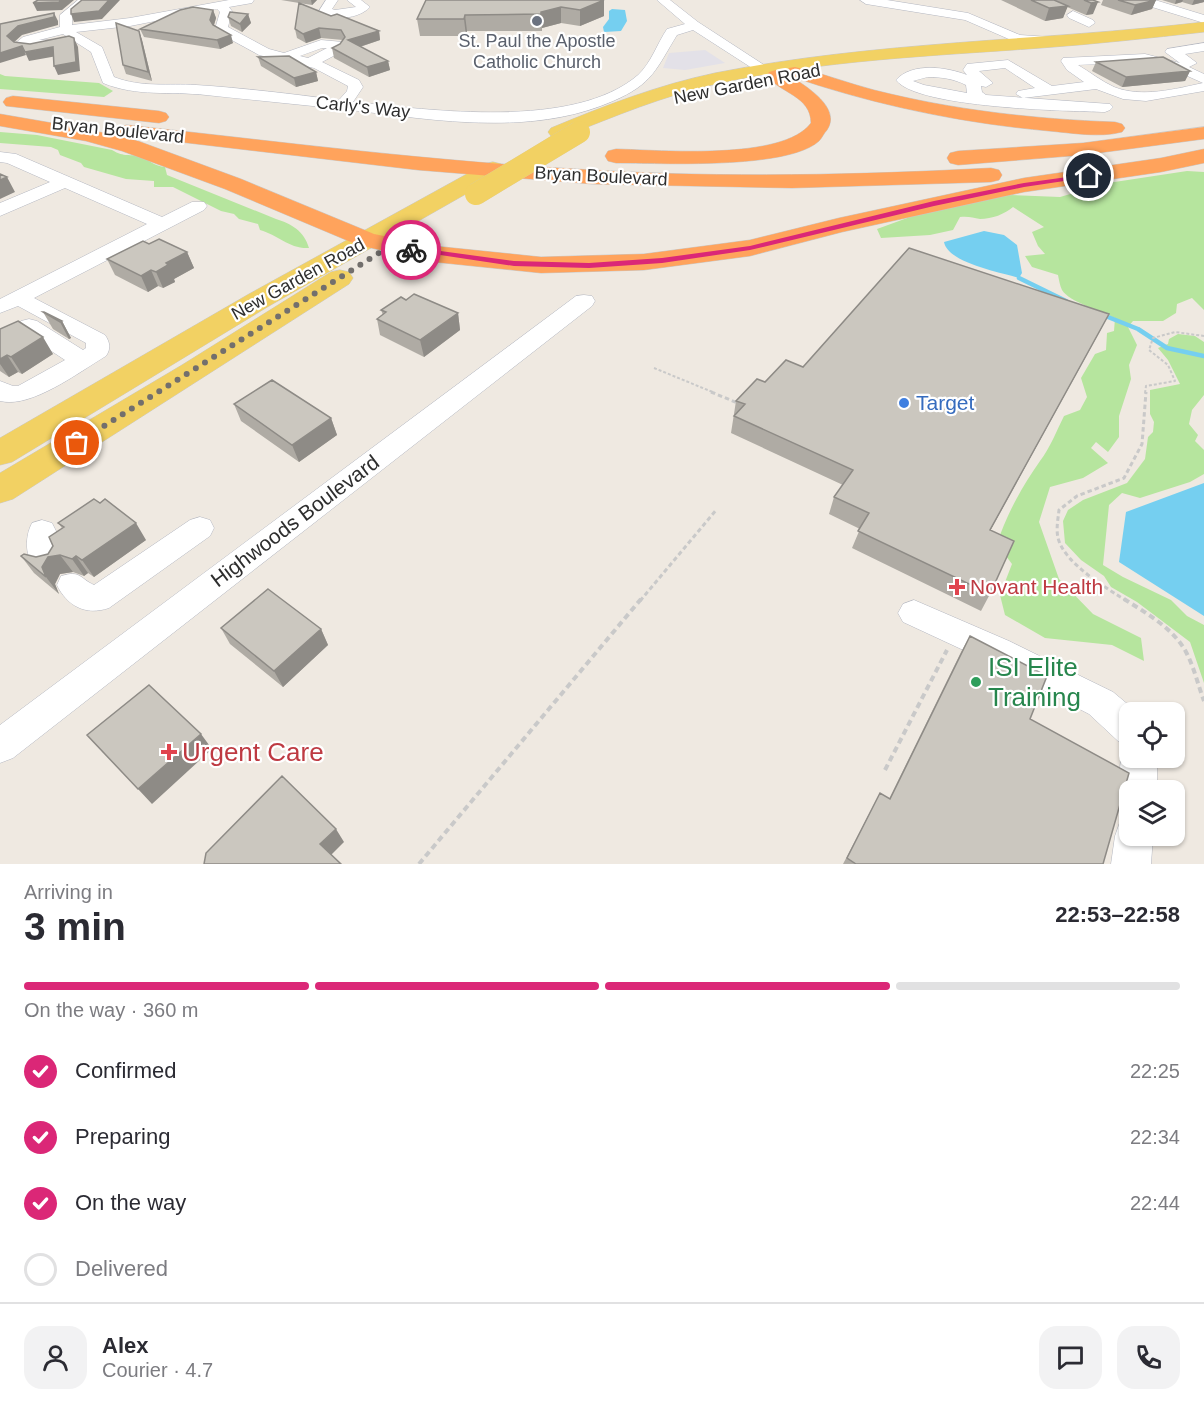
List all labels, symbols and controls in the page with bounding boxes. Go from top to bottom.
marker: St. Paul the Apostle Catholic Church [530,14,544,28]
place label: St. Paul the Apostle Catholic Church [458,31,616,72]
street label: New Garden Road [672,60,822,108]
street label: Carly's Way [315,92,411,122]
street label: Bryan Boulevard [51,113,185,147]
pin [1063,150,1114,201]
icon: home [1072,159,1105,192]
street label: Bryan Boulevard [534,163,668,189]
courier [381,220,441,280]
street label: New Garden Road [228,234,368,324]
icon: bike [395,234,428,267]
place label: Target [916,391,975,414]
marker: Target [897,396,911,410]
pin [51,417,102,468]
icon: bag [60,426,93,459]
street label: Highwoods Boulevard [206,450,383,591]
place label: Novant Health [970,575,1103,598]
marker: Novant Health [948,578,966,596]
place label: ISI Elite Training [988,652,1081,712]
marker: ISI Elite Training [969,675,983,689]
map controls [1119,702,1185,846]
button: locate [1119,702,1185,768]
place label: Urgent Care [182,737,324,767]
marker: Urgent Care [160,743,178,761]
button: layers [1119,780,1185,846]
text: Arriving in [24,881,113,903]
text: 22:53–22:58 [1055,902,1180,927]
text: 3 min [24,905,126,948]
text: On the way · 360 m [24,999,199,1021]
icon: check [24,1055,57,1088]
text: Confirmed [75,1058,176,1083]
text: 22:25 [1130,1060,1180,1082]
icon: check [24,1121,57,1154]
text: Preparing [75,1124,170,1149]
text: 22:34 [1130,1126,1180,1148]
icon: check [24,1187,57,1220]
text: On the way [75,1190,186,1215]
text: 22:44 [1130,1192,1180,1214]
text: Delivered [75,1256,168,1281]
button: person [24,1326,87,1389]
button: chat [1039,1326,1102,1389]
button: phone [1117,1326,1180,1389]
text: Alex [102,1333,148,1358]
text: Courier · 4.7 [102,1359,213,1381]

